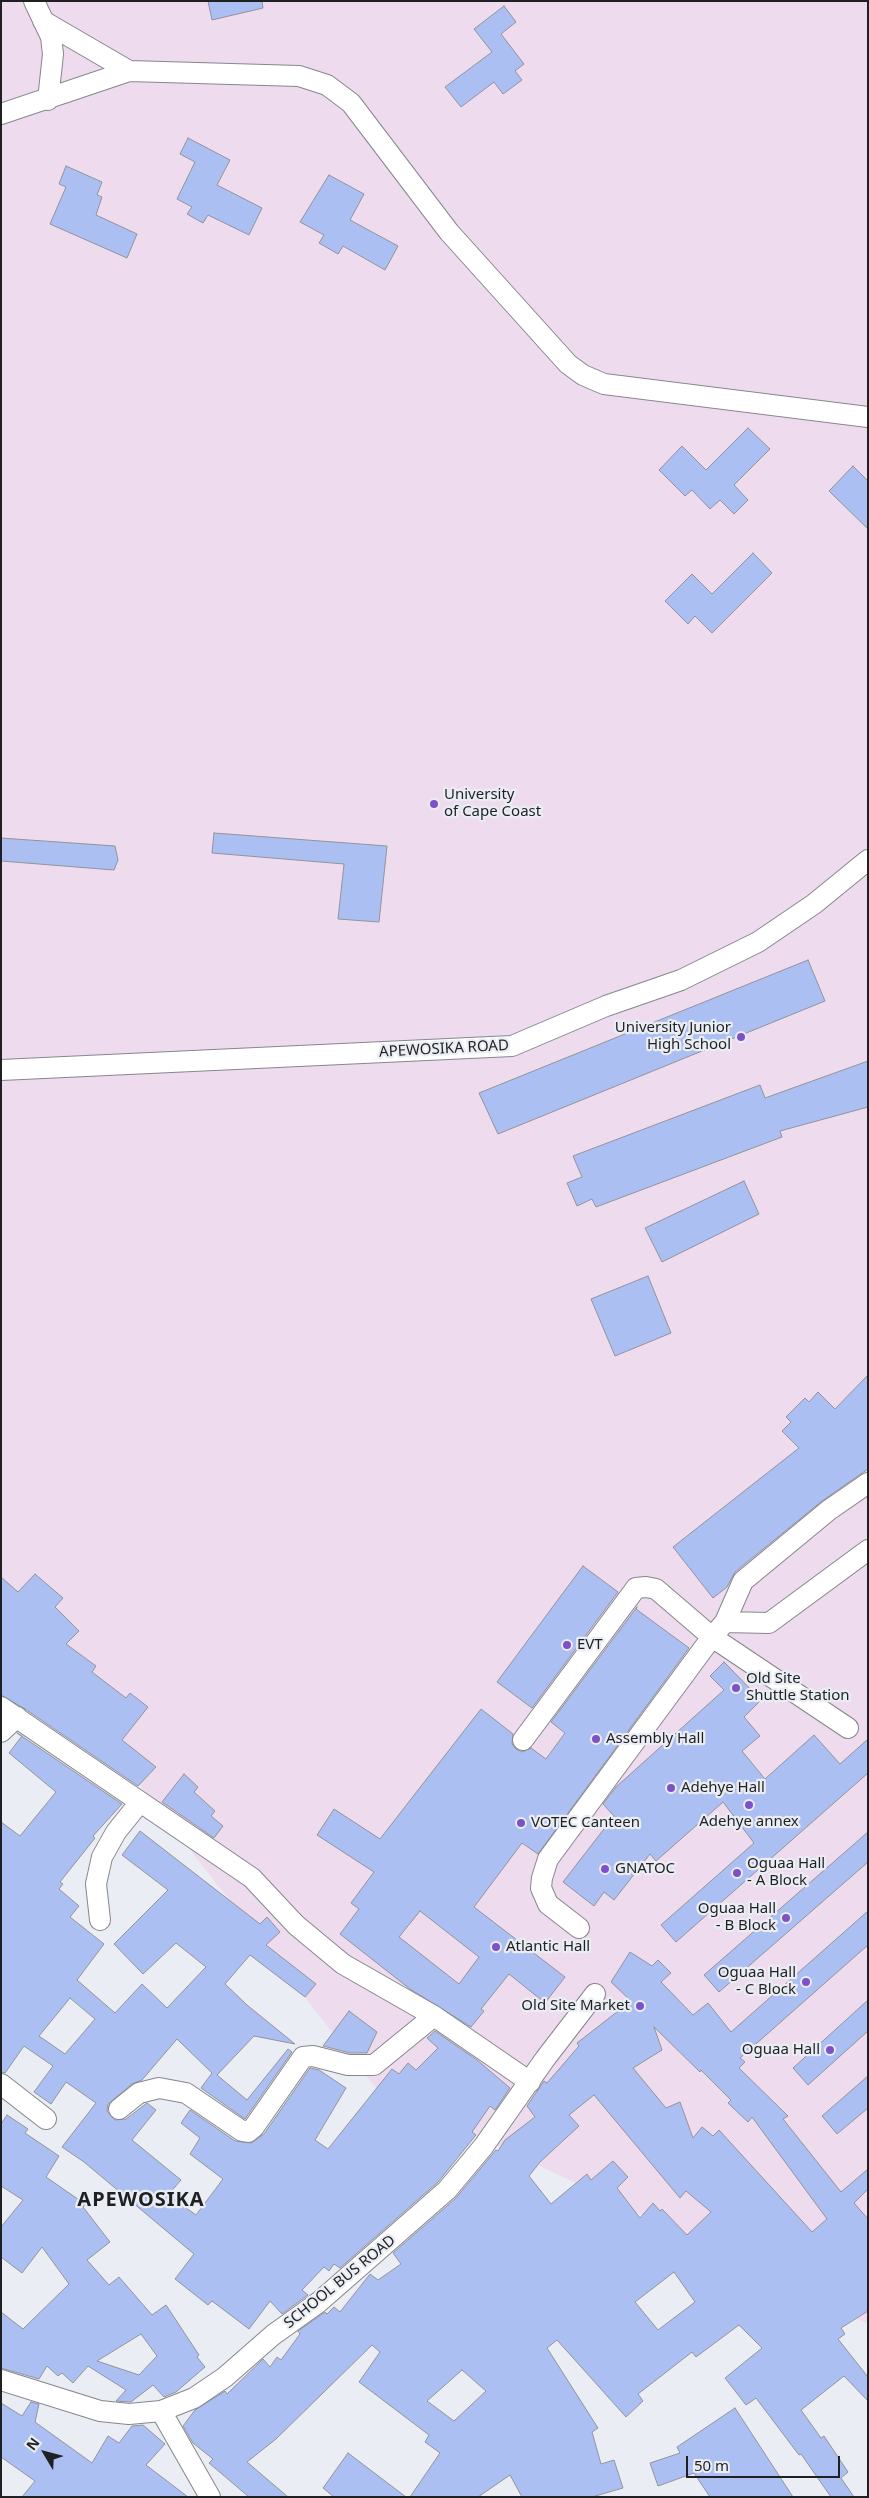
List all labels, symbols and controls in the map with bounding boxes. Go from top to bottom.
place label: University of Cape Coast [444,786,541,821]
marker: University of Cape Coast [428,798,440,810]
place label: University Junior High School [615,1019,731,1054]
marker: University Junior High School [735,1031,747,1043]
street label: APEWOSIKA ROAD [379,1037,509,1061]
place label: EVT [577,1636,603,1654]
marker: EVT [561,1639,573,1651]
place label: Old Site Shuttle Station [746,1670,850,1705]
marker: Old Site Shuttle Station [730,1682,742,1694]
place label: Assembly Hall [606,1730,704,1748]
marker: Assembly Hall [590,1733,602,1745]
place label: Adehye Hall [681,1779,765,1797]
marker: Adehye Hall [665,1782,677,1794]
marker: Adehye annex [743,1799,755,1811]
place label: Adehye annex [699,1813,799,1831]
place label: VOTEC Canteen [531,1814,640,1832]
marker: VOTEC Canteen [515,1817,527,1829]
place label: Oguaa Hall - A Block [747,1855,825,1890]
place label: GNATOC [615,1860,675,1878]
marker: GNATOC [599,1863,611,1875]
marker: Oguaa Hall - A Block [731,1867,743,1879]
place label: Oguaa Hall - B Block [698,1900,776,1935]
marker: Oguaa Hall - B Block [780,1912,792,1924]
place label: Atlantic Hall [506,1938,590,1956]
marker: Atlantic Hall [490,1941,502,1953]
place label: Oguaa Hall - C Block [718,1964,796,1999]
marker: Oguaa Hall - C Block [800,1976,812,1988]
place label: Old Site Market [521,1997,630,2015]
marker: Old Site Market [634,2000,646,2012]
place label: Oguaa Hall [742,2041,820,2059]
marker: Oguaa Hall [824,2044,836,2056]
district label: APEWOSIKA [76,2188,206,2212]
street label: SCHOOL BUS ROAD [281,2232,399,2332]
north arrow [20,2428,70,2478]
text: N [22,2433,44,2454]
scale bar [689,2446,843,2478]
text: 50 m [694,2455,729,2475]

